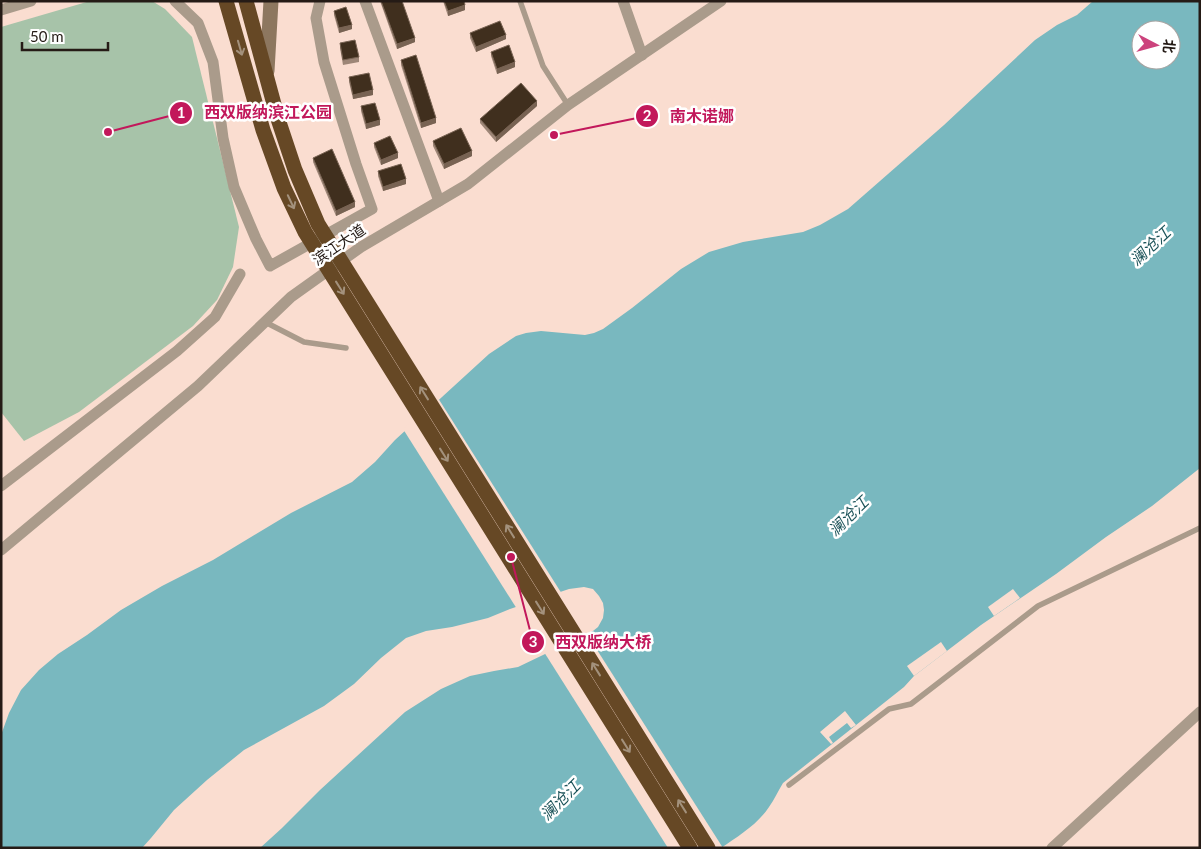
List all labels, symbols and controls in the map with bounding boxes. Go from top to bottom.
scale bar [22,20,109,52]
north arrow [1131,20,1181,70]
text: 50 m [30,27,64,45]
text: 北 [1160,39,1179,54]
one-way arrow [235,40,245,56]
callout: 西双版纳滨江公园 [169,97,342,128]
callout: 南木诺娜 [635,101,744,132]
text: 西双版纳滨江公园 [204,102,332,121]
text: 1 [177,103,185,121]
text: 2 [643,106,652,124]
text: 南木诺娜 [670,106,734,125]
one-way arrow [287,194,296,209]
street label: 滨江大道 [309,220,368,268]
water label: 澜沧江 [1126,221,1175,269]
one-way arrow [334,281,345,295]
one-way arrow [419,386,429,400]
one-way arrow [440,448,450,462]
water label: 澜沧江 [824,491,873,539]
one-way arrow [505,524,515,538]
one-way arrow [535,601,545,615]
callout: 西双版纳大桥 [520,627,661,658]
text: 3 [529,632,537,650]
text: 西双版纳大桥 [555,632,652,651]
one-way arrow [591,662,601,676]
one-way arrow [621,738,631,752]
water label: 澜沧江 [536,775,585,823]
one-way arrow [677,800,687,814]

